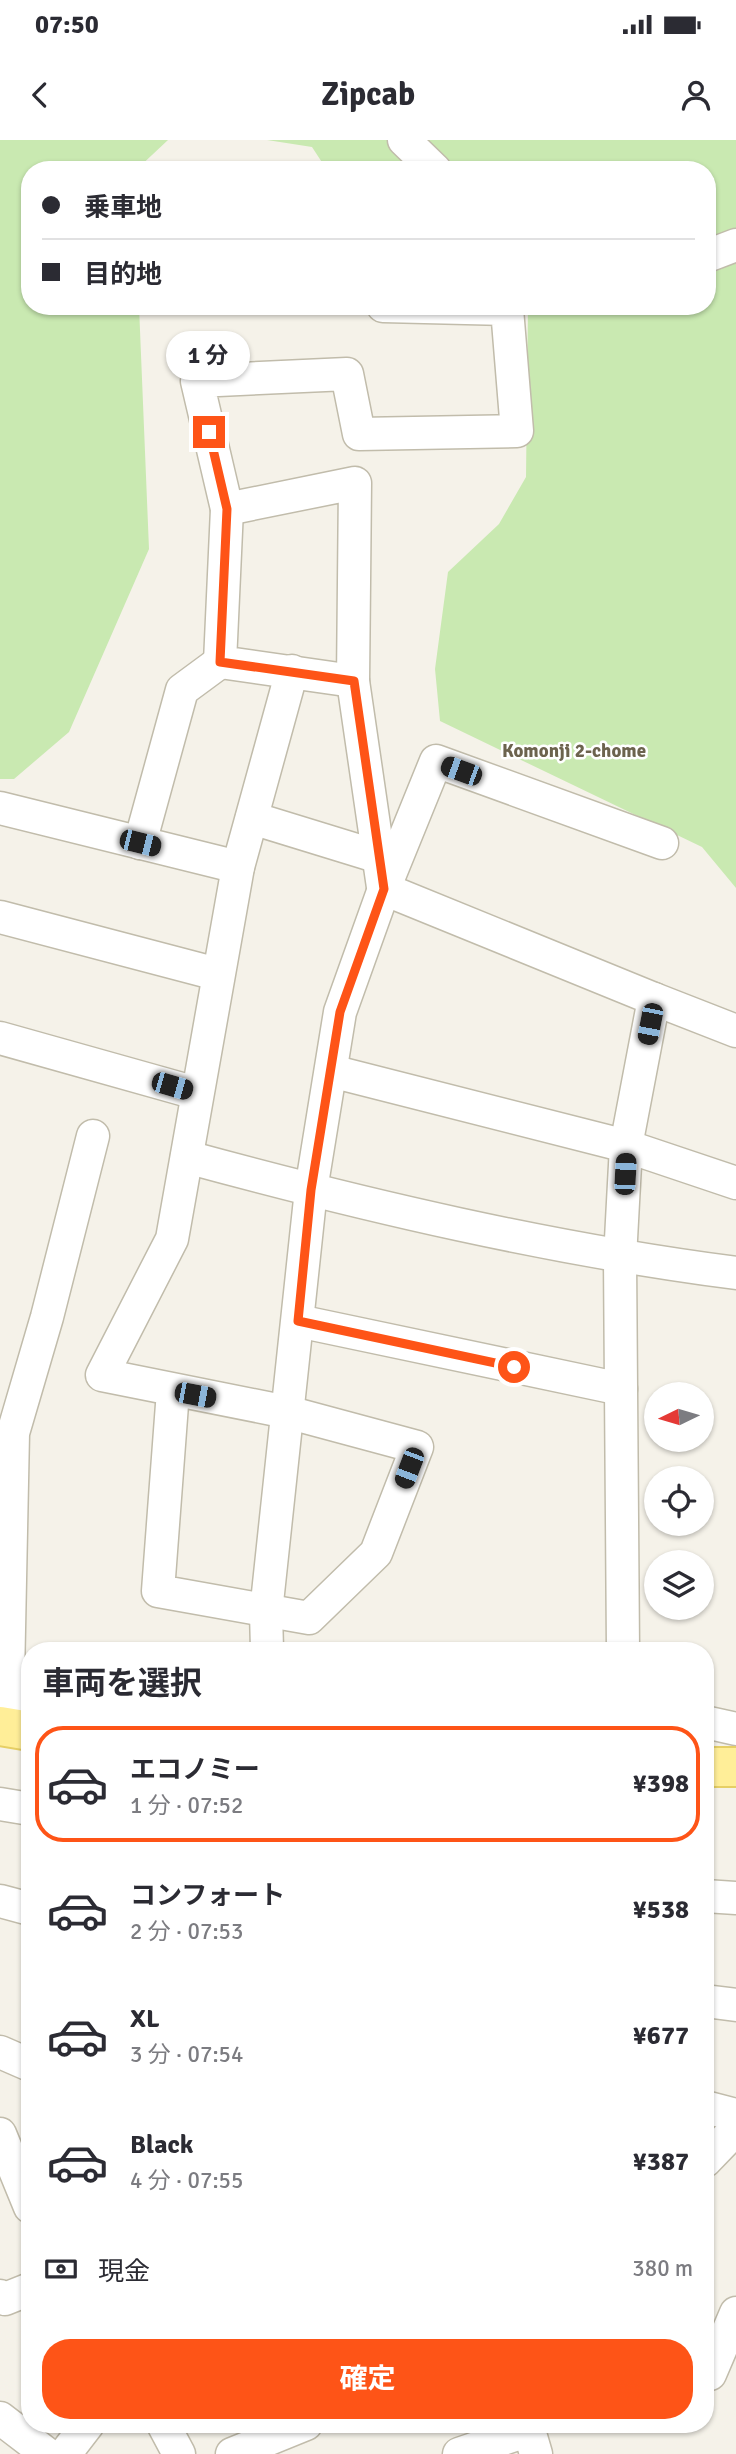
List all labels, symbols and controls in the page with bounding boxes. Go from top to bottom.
text: 07:50 [35,9,99,41]
text: Zipcab [321,75,415,114]
icon: back [21,76,59,114]
icon: person [677,76,715,114]
text: 乗車地 [84,192,162,224]
text: 目的地 [84,259,162,291]
callout: 1 分 [167,330,251,380]
text: 1 分 [188,341,228,370]
route end [193,416,225,448]
district label: Komonji 2-chome [502,739,646,763]
car [438,754,485,788]
car [118,828,163,858]
car [636,1001,665,1047]
car [149,1070,196,1102]
car [614,1152,637,1196]
route start [498,1351,530,1383]
car [173,1381,218,1409]
north arrow [644,1382,714,1452]
map controls [644,1382,714,1620]
car [392,1445,427,1491]
button: locate [644,1466,714,1536]
button: layers [644,1550,714,1620]
text: 車両を選択 [42,1664,202,1703]
icon: car [46,1753,109,1816]
text: エコノミー [130,1754,260,1786]
text: ¥398 [633,1768,689,1800]
text: 1 分 · 07:52 [130,1791,243,1820]
icon: car [46,1879,109,1942]
text: コンフォート [130,1880,285,1912]
text: ¥538 [633,1894,689,1926]
text: 2 分 · 07:53 [130,1917,243,1946]
text: XL [130,2003,160,2035]
icon: car [46,2005,109,2068]
text: ¥677 [633,2020,689,2052]
text: 3 分 · 07:54 [130,2040,243,2069]
text: Black [130,2129,193,2161]
icon: car [46,2131,109,2194]
text: ¥387 [633,2146,689,2178]
text: 4 分 · 07:55 [130,2166,243,2195]
icon: cash [42,2250,80,2288]
text: 380 m [632,2254,693,2283]
text: 現金 [98,2256,150,2288]
button: 確定 [42,2339,693,2419]

